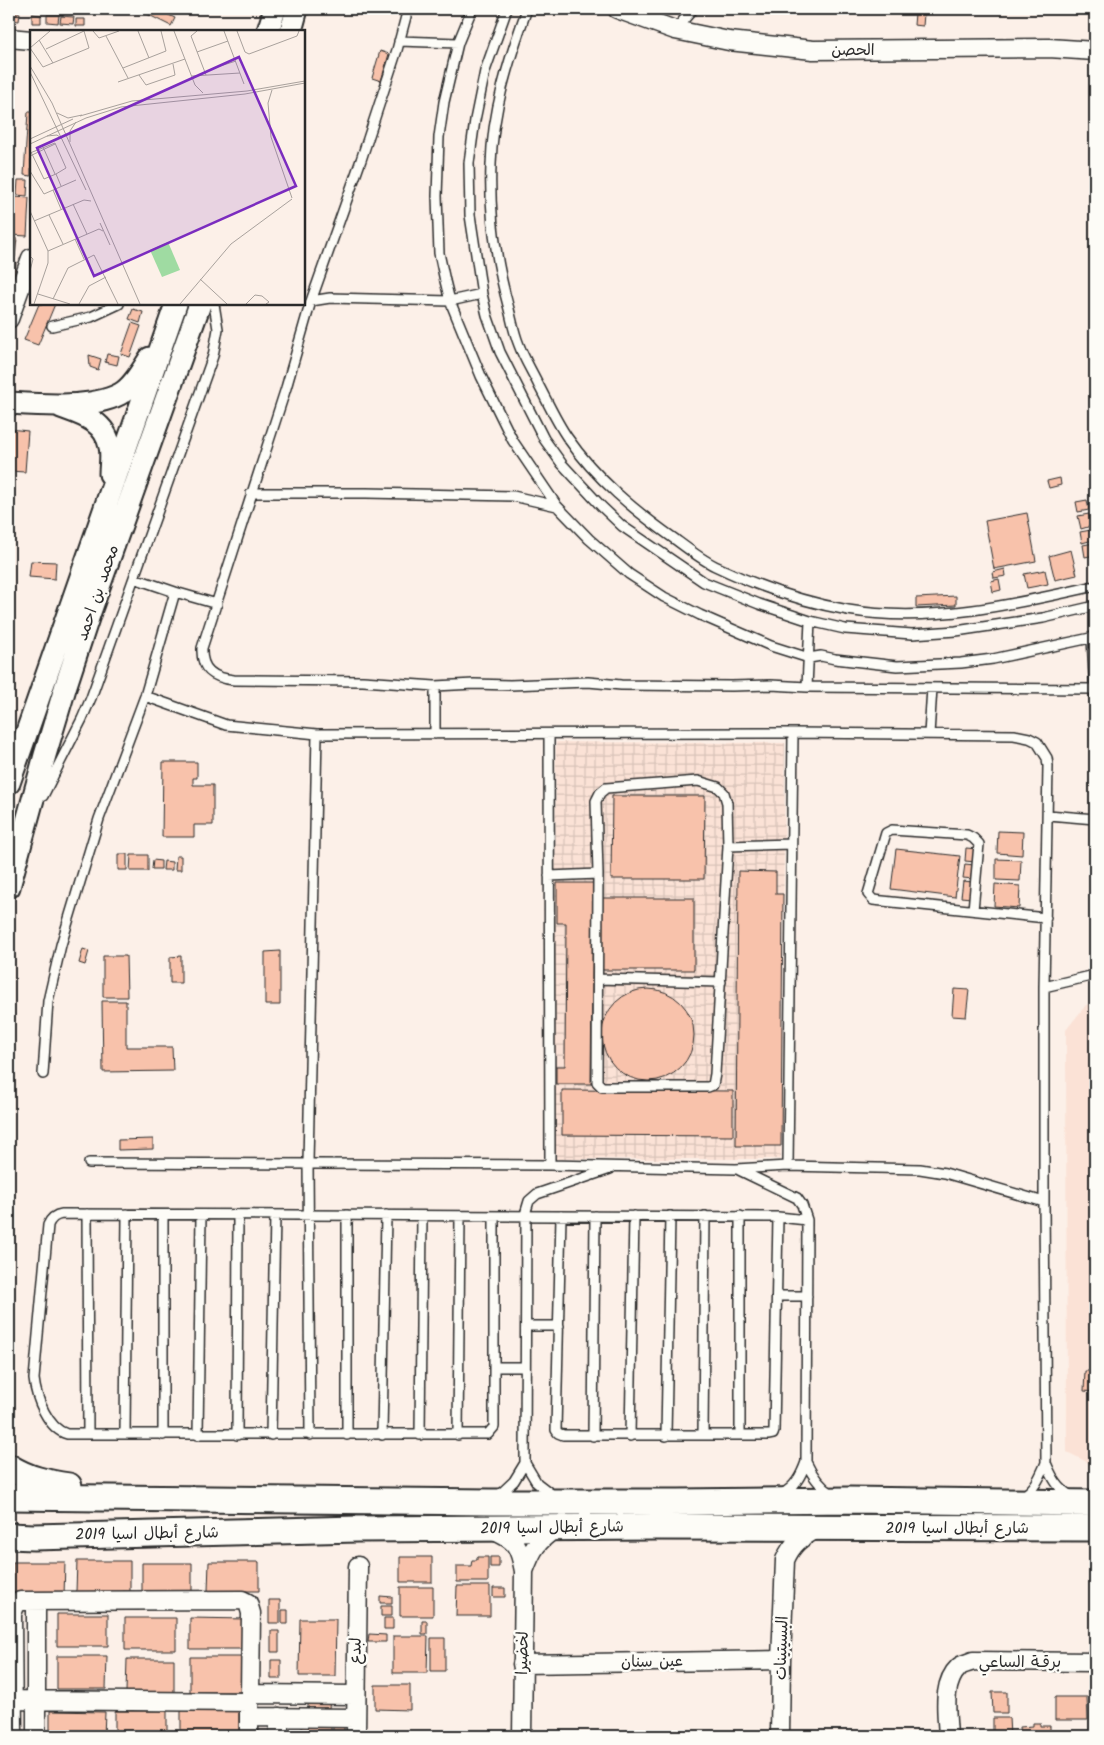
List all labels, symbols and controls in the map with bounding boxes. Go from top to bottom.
inset map [30,30,305,305]
street label: الحصن [831,38,875,63]
street label: محمد بن احمد [70,542,126,644]
street label: شارع أبطال اسيا 2019 [480,1514,624,1542]
street label: شارع أبطال اسيا 2019 [885,1516,1029,1541]
street label: شارع أبطال اسيا 2019 [75,1520,219,1548]
street label: البسيتينات [768,1616,796,1680]
street label: لخضيرا [510,1631,536,1675]
street label: لبدع [343,1637,369,1665]
street label: عين سنان [621,1649,683,1675]
street label: برقـة الساعي [979,1650,1061,1676]

